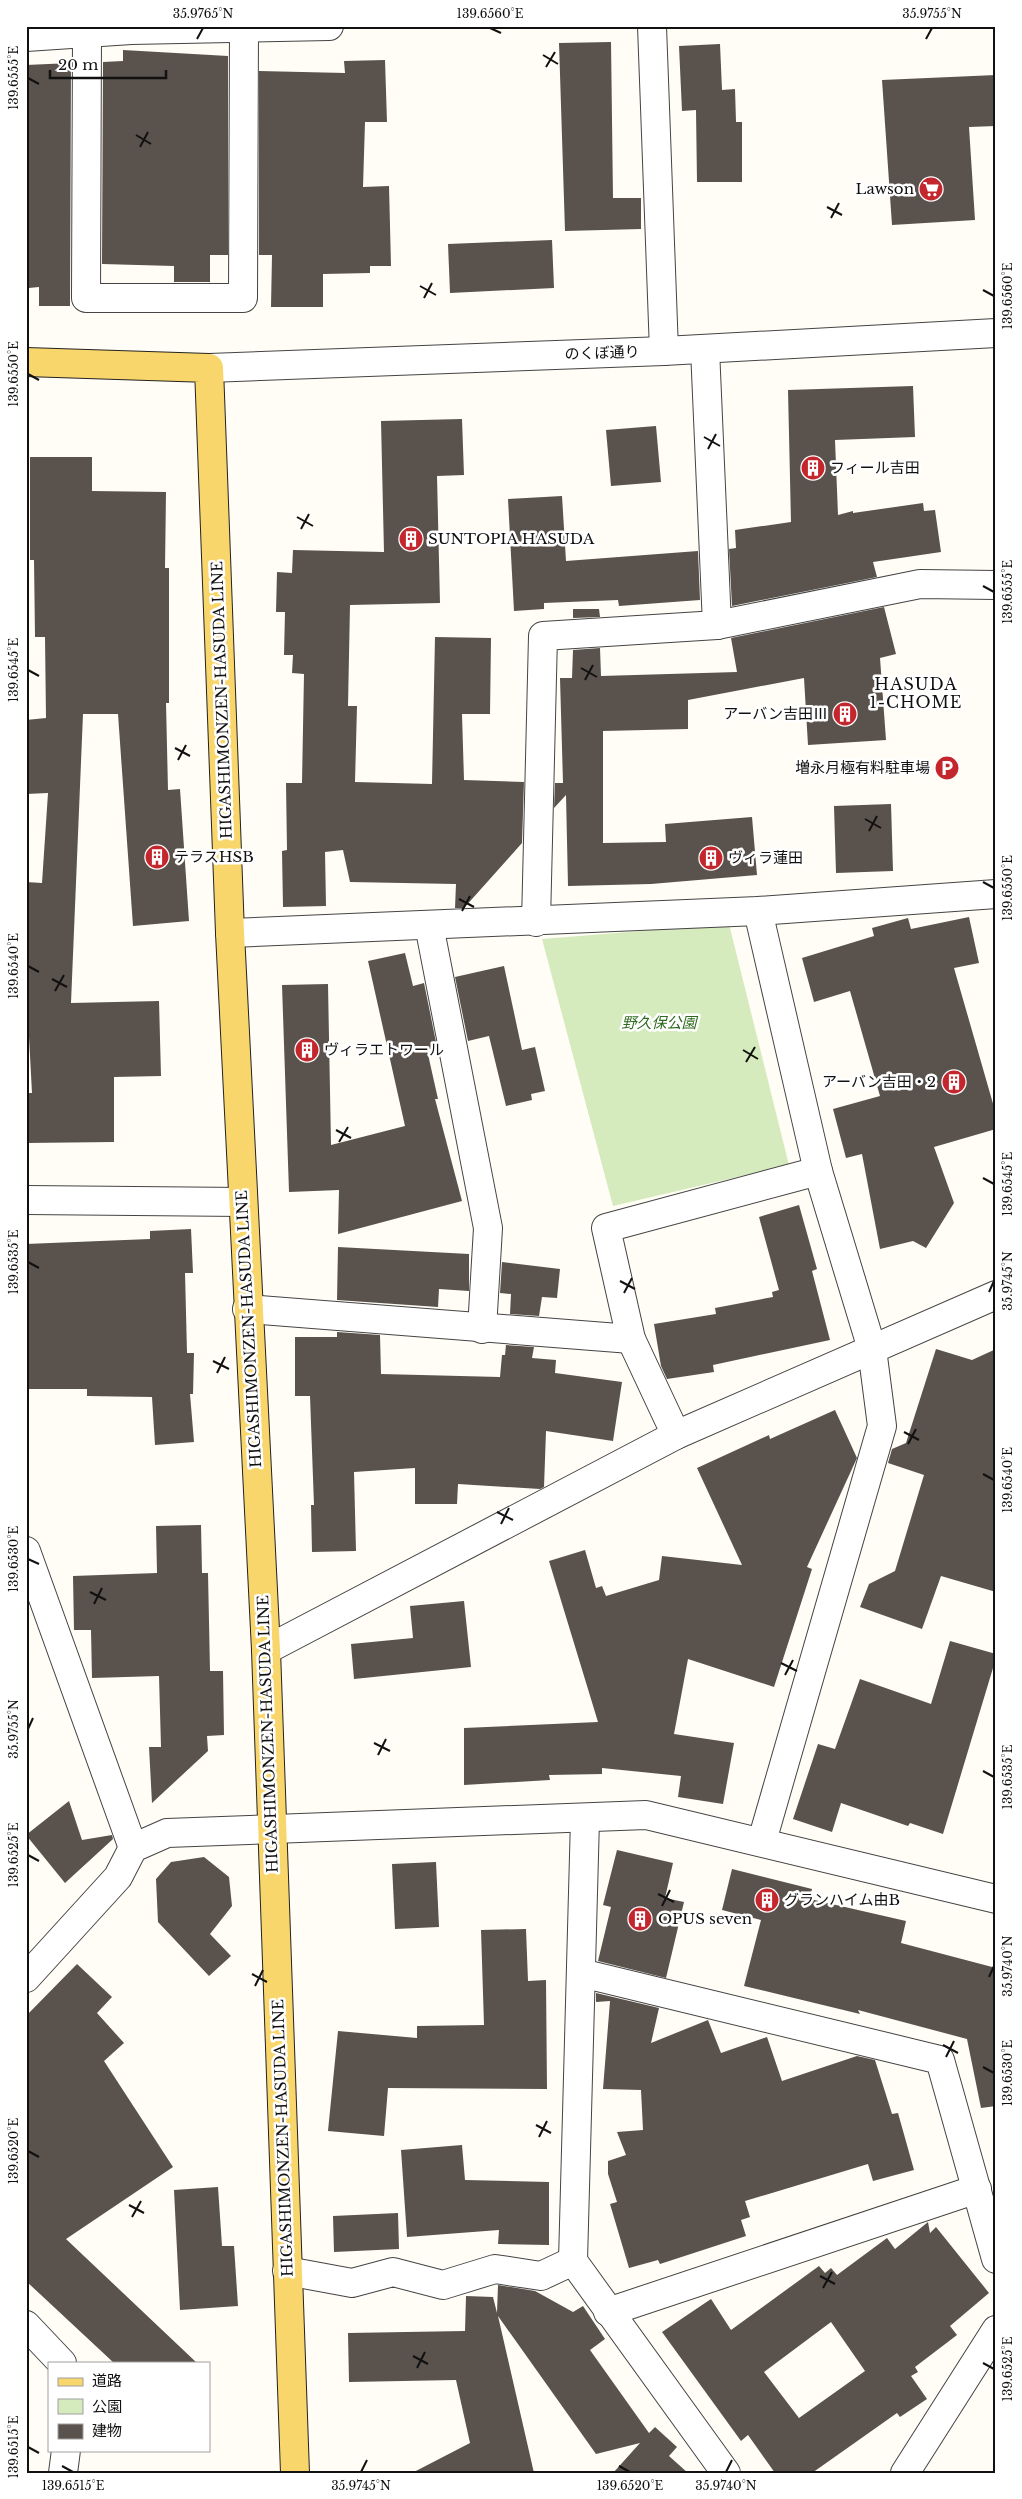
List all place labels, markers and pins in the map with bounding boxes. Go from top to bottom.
supermarket icon: Lawson [918,176,944,202]
place label: Lawson [855,179,914,198]
building icon: フィール吉田 [800,455,826,481]
place label: フィール吉田 [830,458,920,477]
building icon: SUNTOPIA HASUDA [398,526,424,552]
place label: SUNTOPIA HASUDA [428,529,595,548]
building icon: アーバン吉田Ⅲ [832,701,858,727]
place label: アーバン吉田Ⅲ [723,704,828,723]
parking icon: 増永月極有料駐車場 [934,755,960,781]
place label: 増永月極有料駐車場 [795,758,930,777]
building icon: テラスHSB [144,844,170,870]
building icon: ヴィラ蓮田 [698,845,724,871]
place label: テラスHSB [174,847,254,866]
place label: ヴィラ蓮田 [728,848,803,867]
building icon: ヴィラエトワール [294,1037,320,1063]
place label: ヴィラエトワール [324,1040,444,1059]
building icon: アーバン吉田・2 [941,1069,967,1095]
place label: アーバン吉田・2 [822,1072,936,1091]
building icon: グランハイム由B [754,1887,780,1913]
place label: グランハイム由B [784,1890,900,1909]
building icon: OPUS seven [627,1906,653,1932]
place label: OPUS seven [658,1909,752,1928]

